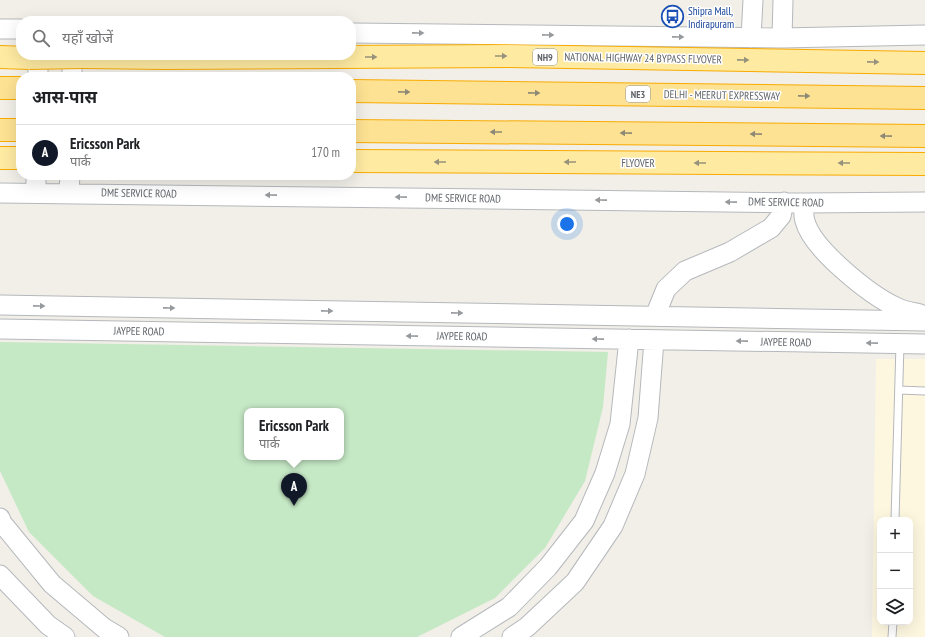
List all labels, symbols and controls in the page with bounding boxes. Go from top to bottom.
bus stop icon: Shipra Mall, Indirapuram [660,4,686,30]
place label: Shipra Mall, Indirapuram [688,4,734,31]
search box [16,16,356,60]
icon: search [30,27,52,49]
text: यहाँ खोजें [62,28,113,47]
one-way arrow [412,30,424,37]
one-way arrow [542,32,555,38]
one-way arrow [672,34,685,40]
road number: NH9 [533,49,557,65]
street label: NATIONAL HIGHWAY 24 BYPASS FLYOVER [564,50,722,66]
one-way arrow [495,53,508,59]
one-way arrow [365,54,378,60]
one-way arrow [737,57,750,63]
one-way arrow [867,59,880,65]
text: आस-पास [32,86,97,108]
road number: NE3 [626,86,650,102]
street label: DELHI - MEERUT EXPRESSWAY [664,87,780,103]
one-way arrow [398,89,411,95]
one-way arrow [528,90,541,96]
one-way arrow [798,93,811,99]
one-way arrow [489,129,502,135]
one-way arrow [619,130,632,136]
one-way arrow [750,131,762,138]
one-way arrow [879,133,892,139]
text: Ericsson Park [70,134,140,153]
text: A [42,144,48,161]
text: 170 m [311,144,340,161]
text: पार्क [70,153,91,170]
street label: FLYOVER [621,156,655,170]
one-way arrow [433,159,446,165]
one-way arrow [563,159,576,165]
one-way arrow [693,160,706,166]
one-way arrow [837,160,850,166]
street label: DME SERVICE ROAD [101,185,177,201]
street label: DME SERVICE ROAD [425,190,501,206]
one-way arrow [264,192,277,198]
one-way arrow [394,194,407,200]
street label: DME SERVICE ROAD [748,194,824,210]
one-way arrow [594,197,607,203]
one-way arrow [724,199,737,205]
your location [557,214,577,234]
one-way arrow [33,303,46,309]
one-way arrow [163,305,176,311]
one-way arrow [321,308,334,314]
one-way arrow [451,310,464,316]
street label: JAYPEE ROAD [113,324,165,338]
street label: JAYPEE ROAD [436,329,488,343]
one-way arrow [406,332,418,339]
street label: JAYPEE ROAD [760,335,812,349]
one-way arrow [591,336,604,342]
one-way arrow [735,338,748,344]
one-way arrow [866,340,878,347]
popup [244,408,344,460]
text: Ericsson Park [259,416,329,435]
text: पार्क [259,435,280,452]
pin: A [281,473,307,506]
map controls [877,517,913,625]
button: + [877,517,913,553]
button: − [877,553,913,589]
button: layers [877,589,913,625]

